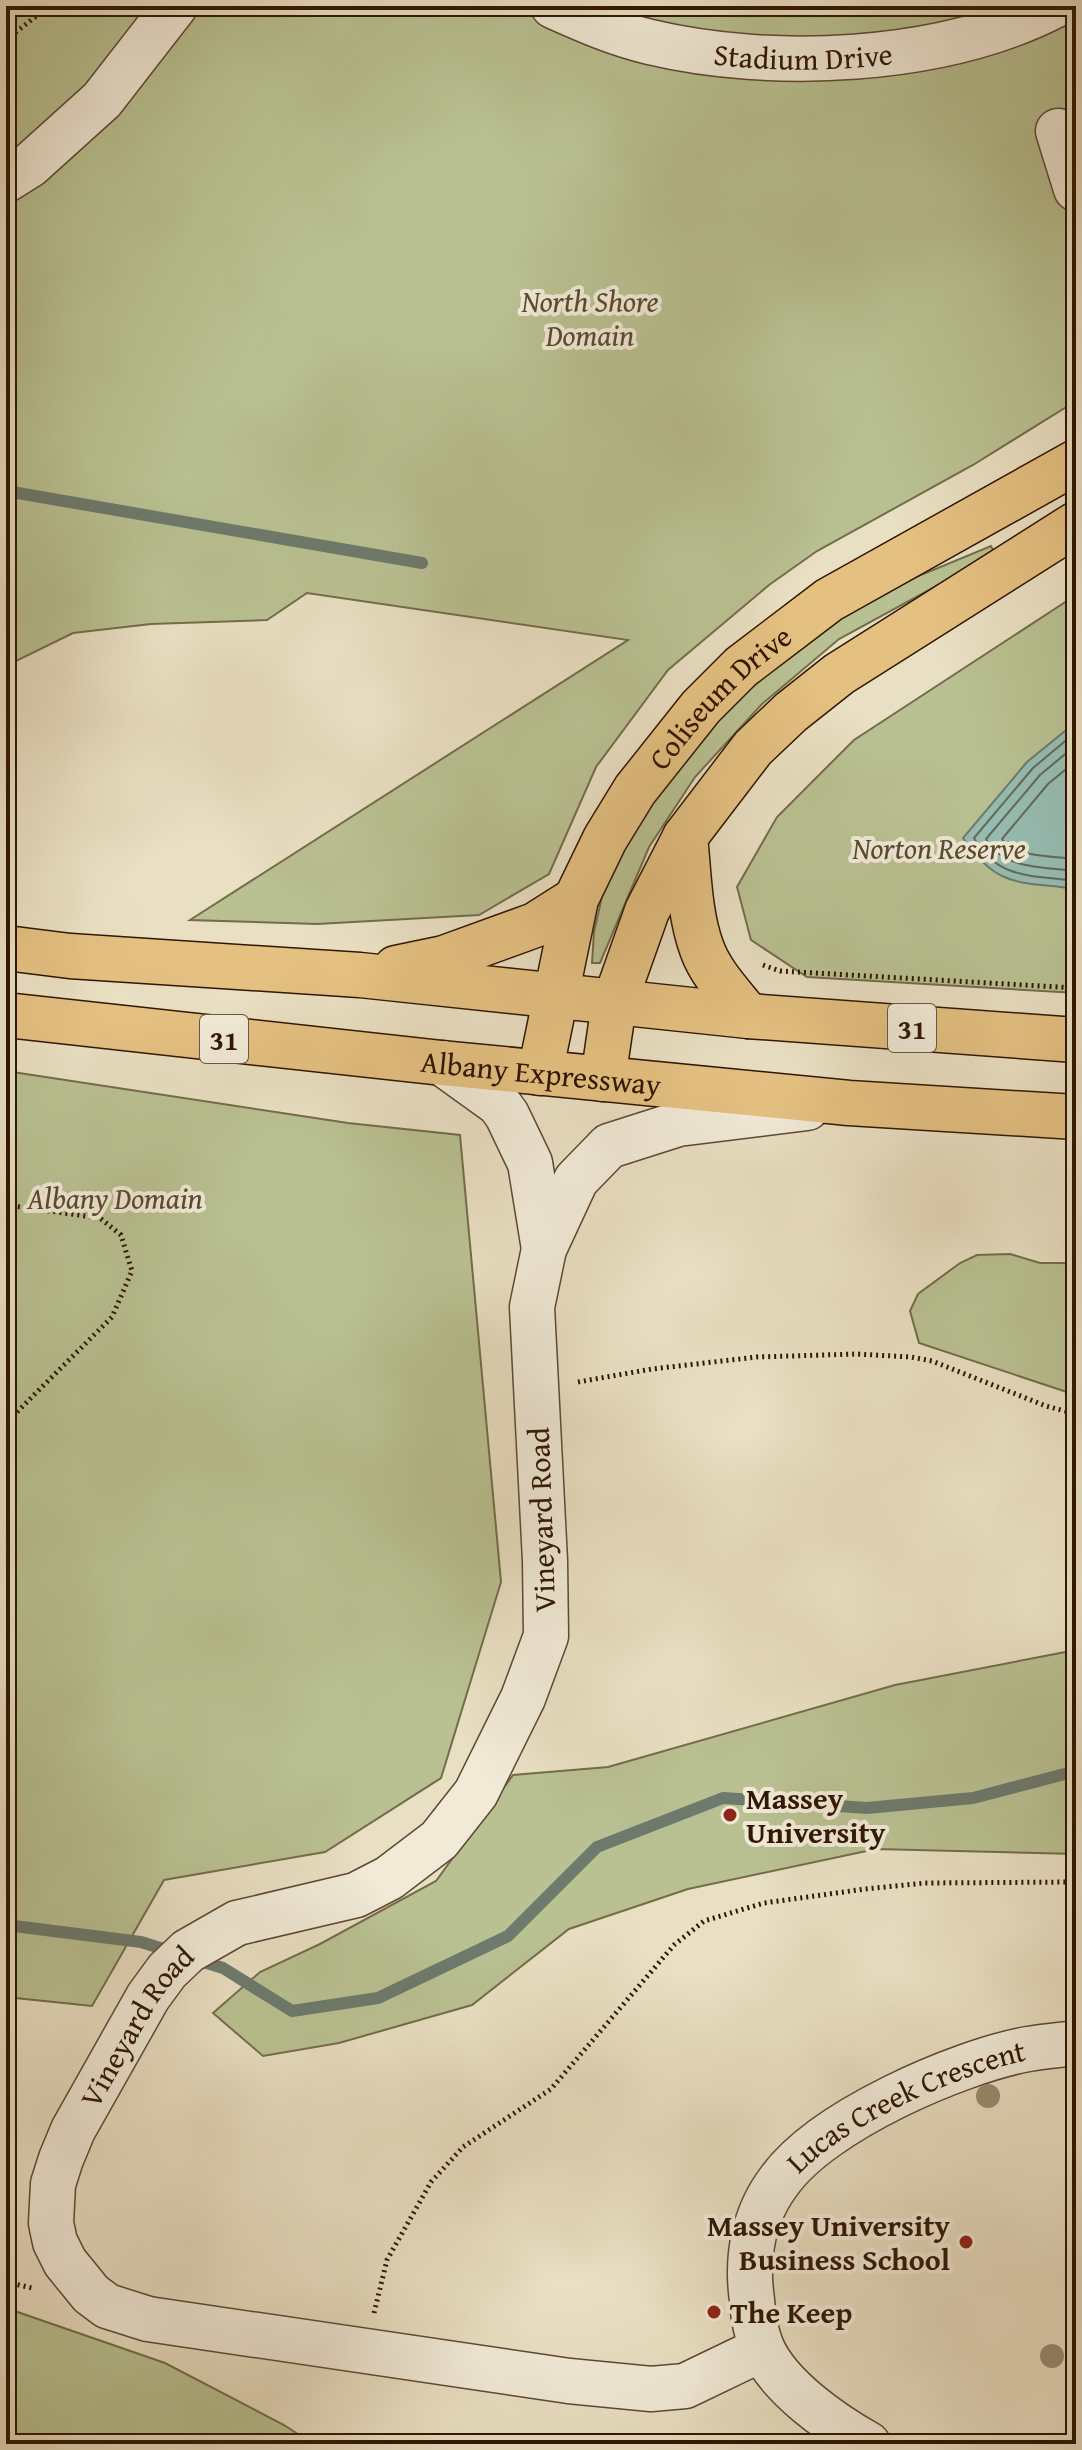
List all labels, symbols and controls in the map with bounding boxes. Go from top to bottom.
street label: Stadium Drive [712,31,895,81]
park label: North Shore Domain [520,279,659,357]
street label: Coliseum Drive [637,614,801,779]
park label: Norton Reserve [851,826,1026,870]
road number: 31 [888,1004,936,1052]
road number: 31 [200,1015,248,1063]
street label: Albany Expressway [418,1039,663,1106]
park label: Albany Domain [26,1176,203,1220]
street label: Vineyard Road [516,1427,566,1613]
place label: Massey University [746,1776,886,1854]
marker: Massey University [721,1806,739,1824]
street label: Vineyard Road [68,1935,204,2115]
street label: Lucas Creek Crescent [775,2028,1030,2183]
place label: Massey University Business School [707,2203,951,2281]
marker: Massey University Business School [957,2233,975,2251]
place label: The Keep [730,2290,852,2334]
marker: The Keep [705,2303,723,2321]

